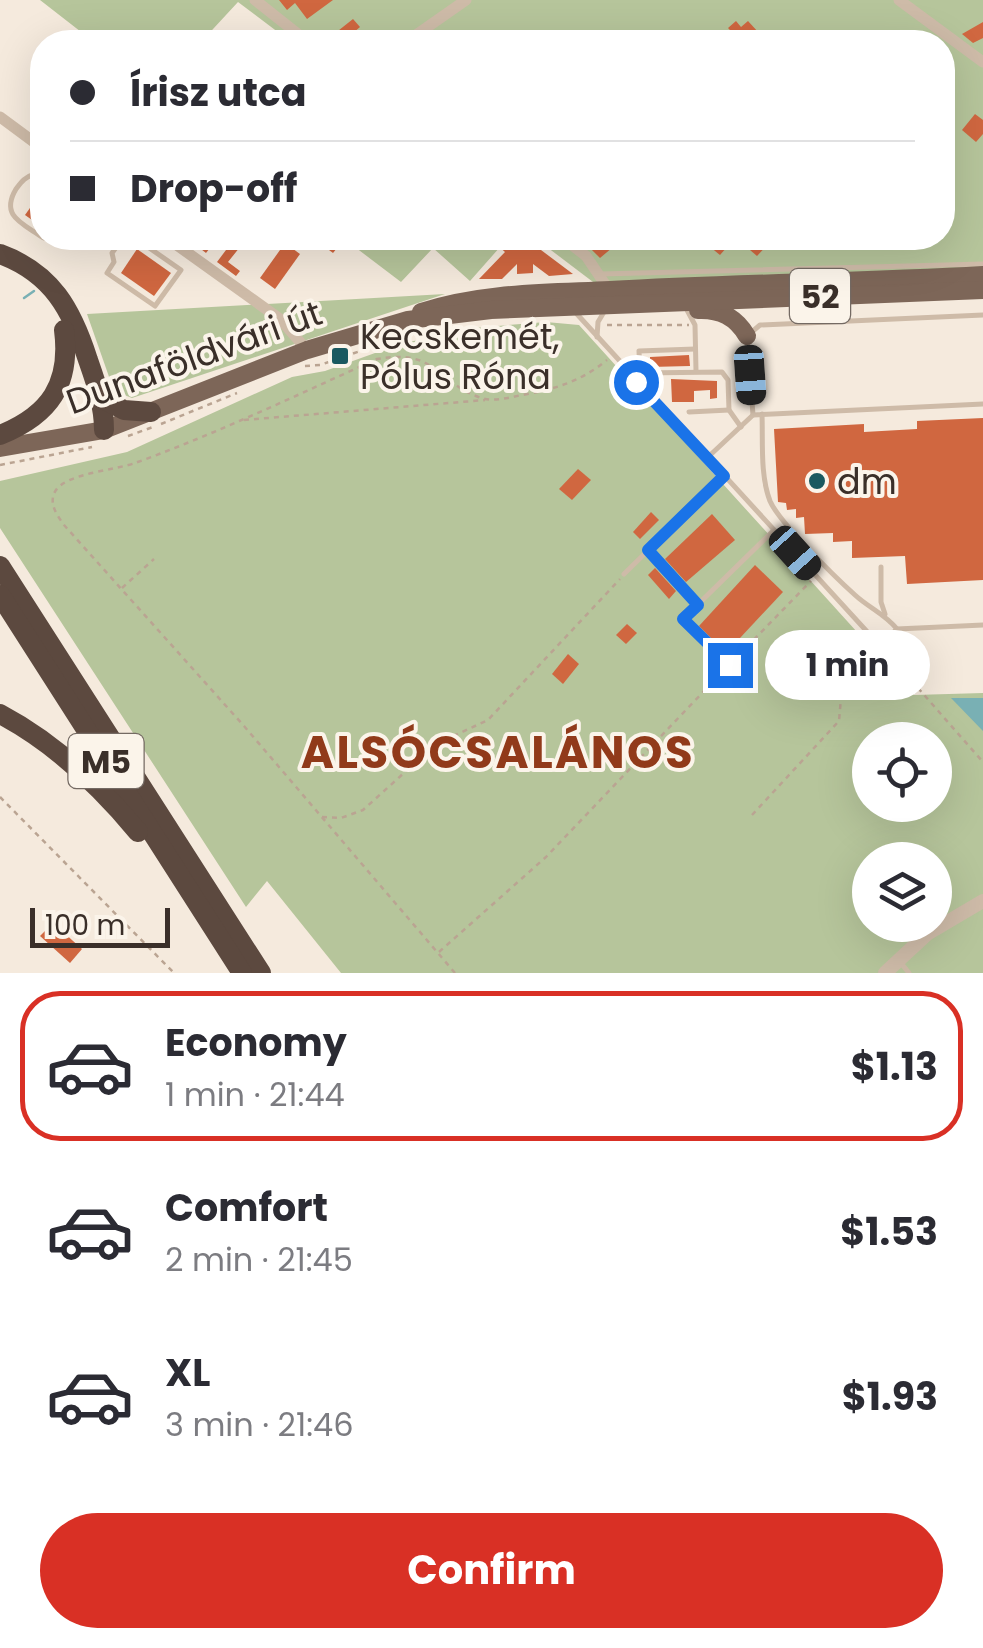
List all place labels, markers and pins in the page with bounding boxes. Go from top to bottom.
place label: Kecskemét, Pólus Róna [360,312,559,401]
marker: Kecskemét, Pólus Róna [329,345,351,367]
place label: dm [837,457,897,506]
marker: dm [806,470,828,492]

